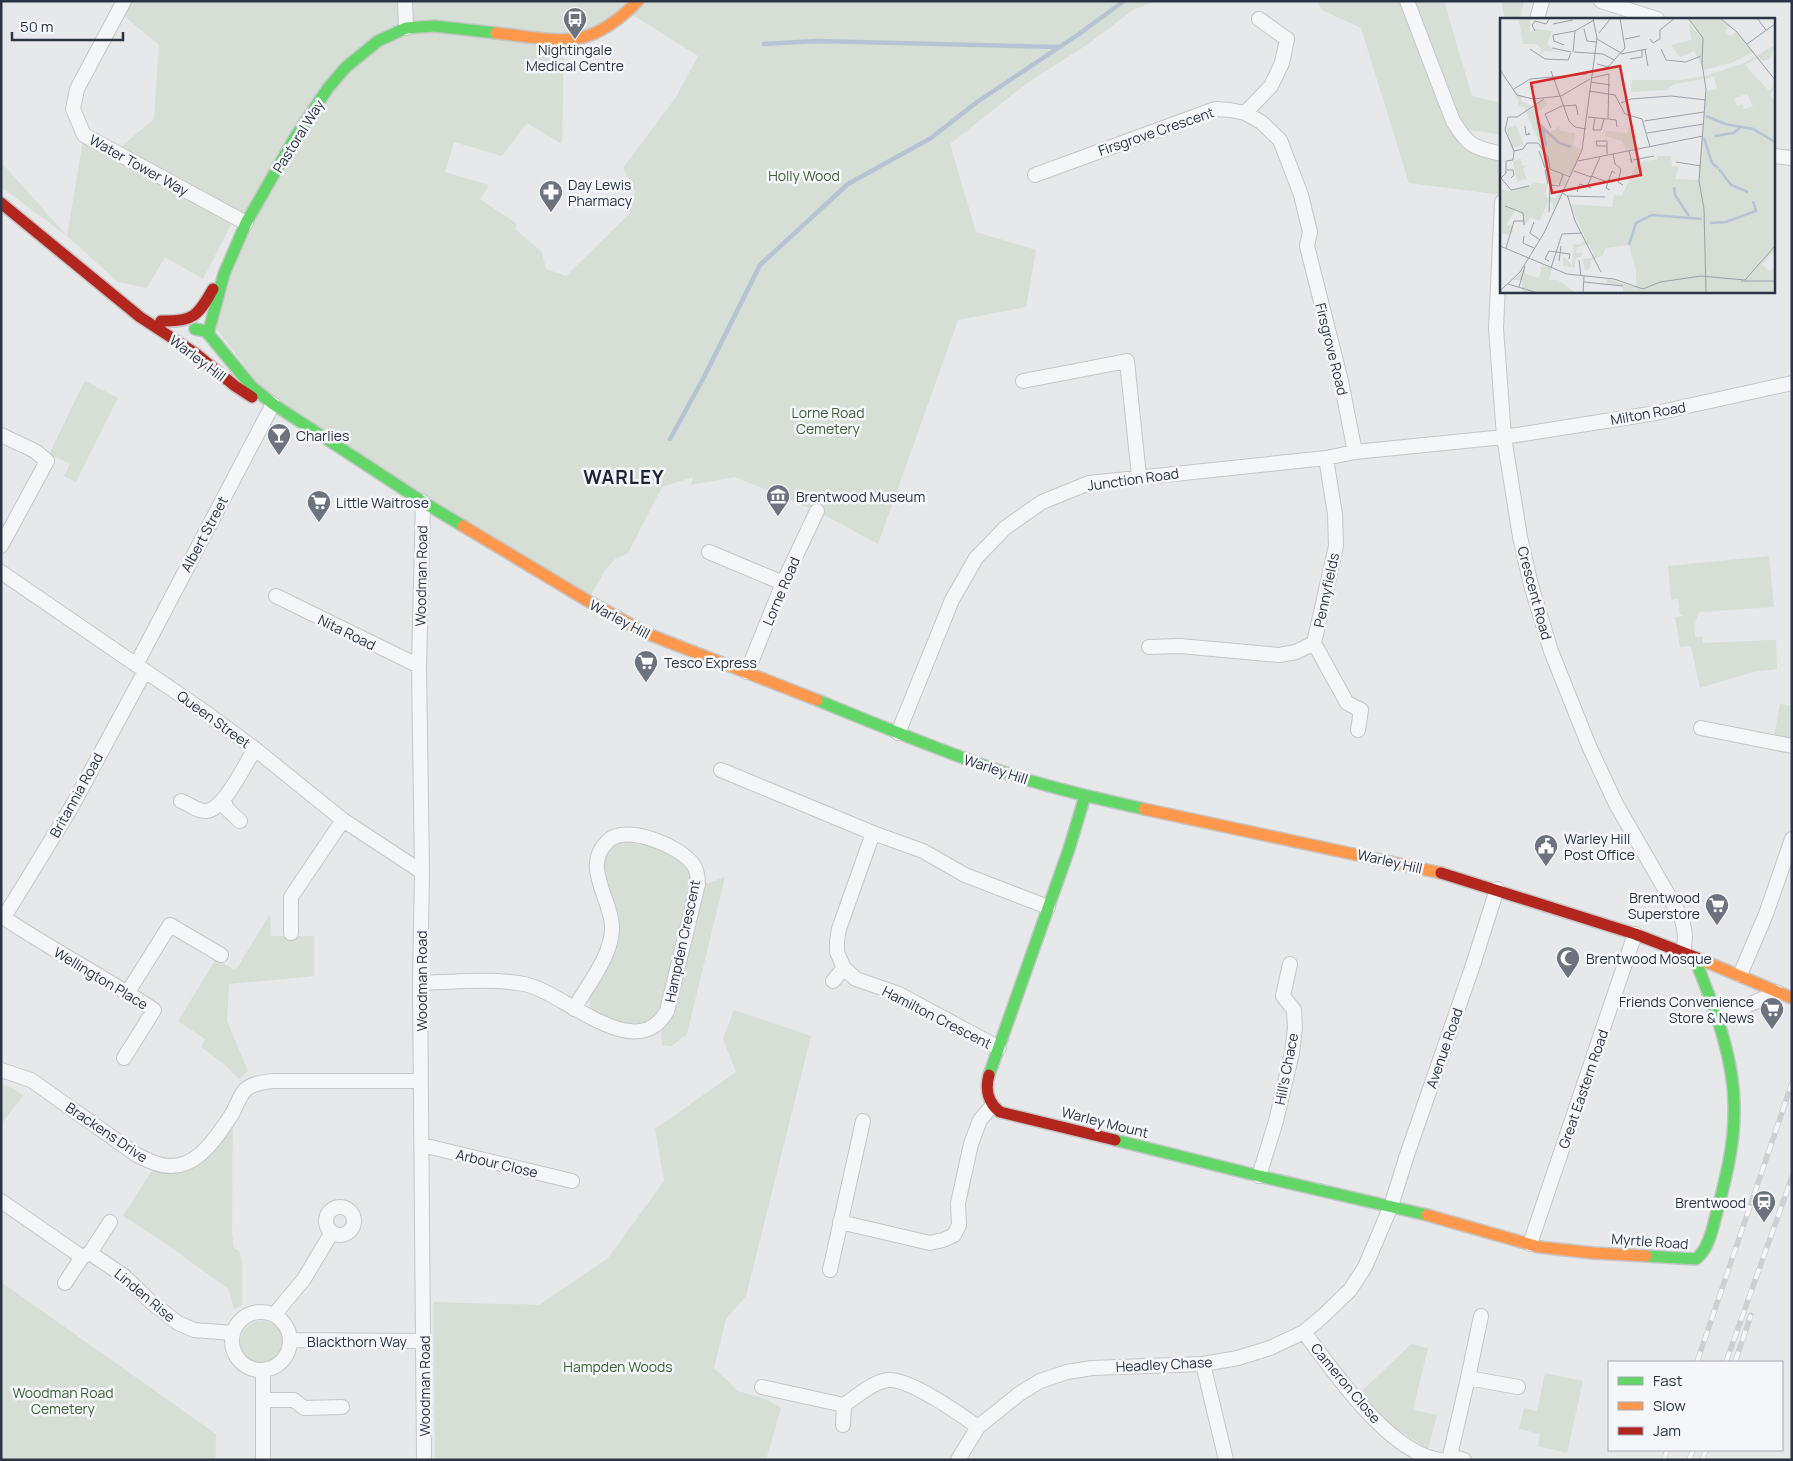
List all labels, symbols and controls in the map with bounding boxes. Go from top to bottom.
bus stop icon: Nightingale Medical Centre [562,6,588,40]
scale bar [12,10,124,42]
text: 50 m [20,16,54,37]
inset map [1500,18,1776,292]
place label: Nightingale Medical Centre [526,40,624,75]
street label: Pastoral Way [268,95,328,176]
street label: Firsgrove Crescent [1096,102,1217,160]
street label: Water Tower Way [86,130,192,200]
park label: Holly Wood [768,166,840,185]
place label: Day Lewis Pharmacy [568,175,633,210]
pharmacy icon: Day Lewis Pharmacy [538,179,564,213]
street label: Firsgrove Road [1311,301,1353,397]
street label: Warley Hill [166,330,230,386]
street label: Milton Road [1609,397,1687,429]
park label: Lorne Road Cemetery [792,403,864,438]
bar icon: Charlies [266,422,292,456]
place label: Charlies [296,426,349,445]
street label: Junction Road [1086,463,1180,495]
district label: WARLEY [583,464,665,490]
museum icon: Brentwood Museum [765,483,791,517]
place label: Brentwood Museum [796,487,925,506]
supermarket icon: Little Waitrose [306,489,332,523]
street label: Albert Street [176,492,232,575]
place label: Little Waitrose [336,493,429,512]
street label: Woodman Road [411,525,431,627]
street label: Crescent Road [1513,544,1557,642]
street label: Pennyfields [1309,551,1343,629]
street label: Lorne Road [758,554,804,628]
street label: Warley Hill [586,595,654,643]
street label: Nita Road [315,610,379,654]
supermarket icon: Tesco Express [633,649,659,683]
place label: Tesco Express [664,653,757,672]
street label: Queen Street [173,686,255,752]
street label: Britannia Road [45,749,107,841]
street label: Warley Hill [962,750,1030,788]
place label: Warley Hill Post Office [1564,829,1635,864]
public building icon: Warley Hill Post Office [1533,833,1559,867]
street label: Warley Hill [1356,844,1424,878]
street label: Hampden Crescent [660,878,704,1004]
place label: Brentwood Superstore [1628,888,1700,923]
supermarket icon: Brentwood Superstore [1704,892,1730,926]
street label: Woodman Road [412,930,431,1032]
street label: Wellington Place [50,942,152,1014]
mosque icon: Brentwood Mosque [1555,945,1581,979]
place label: Brentwood Mosque [1586,949,1712,968]
street label: Hamilton Crescent [879,981,995,1053]
place label: Friends Convenience Store & News [1619,992,1754,1027]
supermarket icon: Friends Convenience Store & News [1759,996,1785,1030]
street label: Avenue Road [1421,1005,1467,1091]
street label: Great Eastern Road [1554,1027,1612,1151]
street label: Hill's Chace [1270,1031,1302,1107]
street label: Brackens Drive [62,1098,152,1166]
street label: Warley Mount [1059,1102,1151,1142]
street label: Arbour Close [454,1144,540,1182]
station icon: Brentwood [1751,1189,1777,1223]
place label: Brentwood [1675,1193,1746,1212]
street label: Myrtle Road [1611,1229,1689,1253]
street label: Linden Rise [111,1264,179,1326]
street label: Blackthorn Way [307,1332,408,1351]
street label: Woodman Road [415,1335,434,1437]
street label: Cameron Close [1307,1339,1385,1427]
street label: Headley Chase [1115,1352,1213,1376]
park label: Hampden Woods [563,1357,673,1376]
legend [1608,1361,1783,1451]
text: Fast [1653,1370,1682,1391]
park label: Woodman Road Cemetery [12,1383,114,1418]
text: Slow [1653,1395,1686,1416]
text: Jam [1653,1420,1681,1441]

